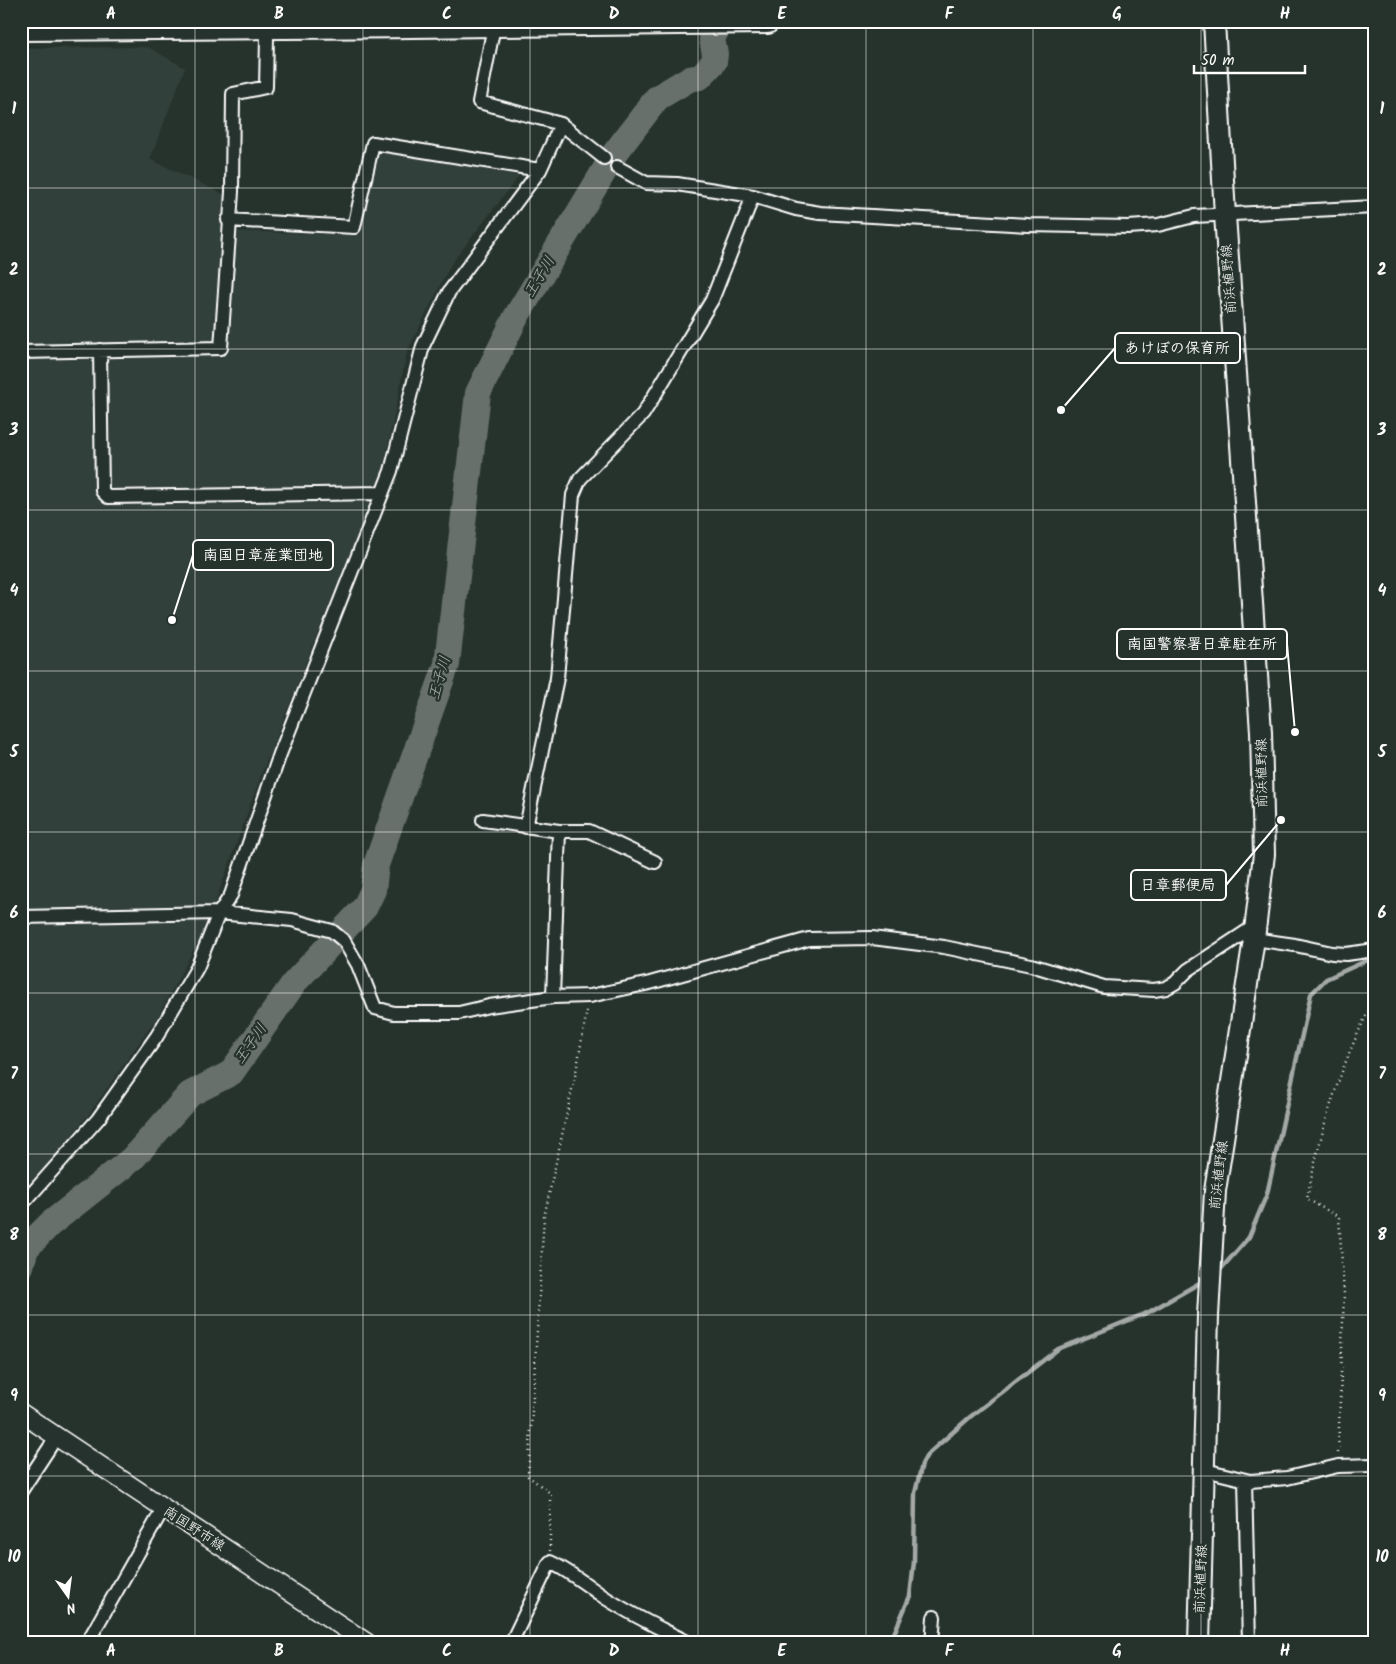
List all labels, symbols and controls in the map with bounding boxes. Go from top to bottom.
text: A [106,2,116,27]
text: B [274,2,284,27]
text: C [442,2,452,27]
text: D [609,2,620,27]
text: E [778,2,788,27]
text: F [945,2,955,27]
text: G [1112,2,1122,27]
text: H [1280,2,1290,27]
scale bar [1194,42,1305,74]
text: 50 m [1201,49,1235,73]
text: 1 [12,97,17,122]
text: 1 [1380,97,1385,122]
street label: 前浜植野線 [1216,243,1242,315]
water label: 王子川 [518,252,562,302]
text: 2 [9,258,19,283]
text: 2 [1377,258,1387,283]
callout: あけぼの保育所 [1115,333,1240,363]
text: あけぼの保育所 [1124,337,1230,361]
text: 3 [9,418,19,443]
text: 3 [1377,418,1387,443]
callout: 南国日章産業団地 [193,540,333,570]
text: 南国日章産業団地 [203,544,323,568]
text: 4 [10,579,19,604]
text: 4 [1378,579,1387,604]
callout: 南国警察署日章駐在所 [1117,629,1287,659]
text: 南国警察署日章駐在所 [1127,633,1277,657]
water label: 王子川 [422,653,458,703]
street label: 前浜植野線 [1250,738,1274,808]
text: 5 [9,740,20,765]
text: 5 [1377,740,1388,765]
callout: 日章郵便局 [1131,870,1226,900]
text: 日章郵便局 [1140,874,1216,898]
text: 6 [10,901,19,926]
text: 6 [1378,901,1387,926]
water label: 王子川 [228,1019,274,1069]
text: 7 [10,1062,18,1087]
text: 7 [1378,1062,1386,1087]
street label: 前浜植野線 [1204,1139,1234,1211]
text: 8 [9,1223,19,1248]
text: 8 [1377,1223,1387,1248]
text: 9 [10,1384,18,1409]
text: 9 [1378,1384,1386,1409]
street label: 南国野市線 [159,1501,229,1557]
street label: 前浜植野線 [1189,1544,1213,1614]
text: 10 [7,1545,21,1570]
text: 10 [1375,1545,1389,1570]
north arrow [42,1572,92,1622]
text: N [64,1596,78,1619]
text: A [106,1639,116,1664]
text: B [274,1639,284,1664]
text: C [442,1639,452,1664]
text: D [609,1639,620,1664]
text: E [778,1639,788,1664]
text: F [945,1639,955,1664]
text: G [1112,1639,1122,1664]
text: H [1280,1639,1290,1664]

